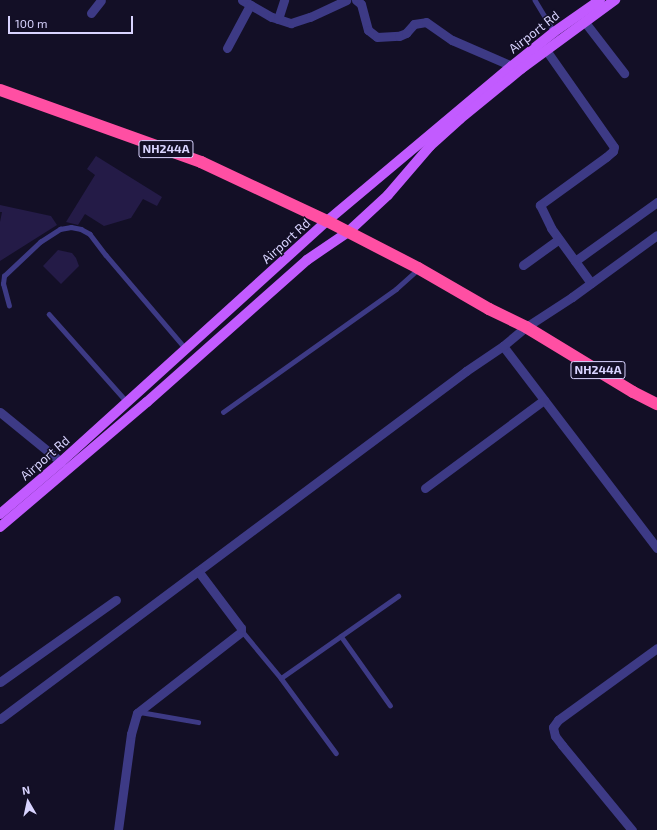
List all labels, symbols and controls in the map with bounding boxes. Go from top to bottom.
street label: Airport Rd [506,7,562,57]
scale bar [10,8,135,34]
text: 100 m [15,16,47,30]
road number: NH244A [138,139,194,159]
street label: Airport Rd [258,215,314,267]
road number: NH244A [570,360,626,380]
street label: Airport Rd [17,432,73,484]
north arrow [8,782,48,822]
text: N [21,783,31,797]

